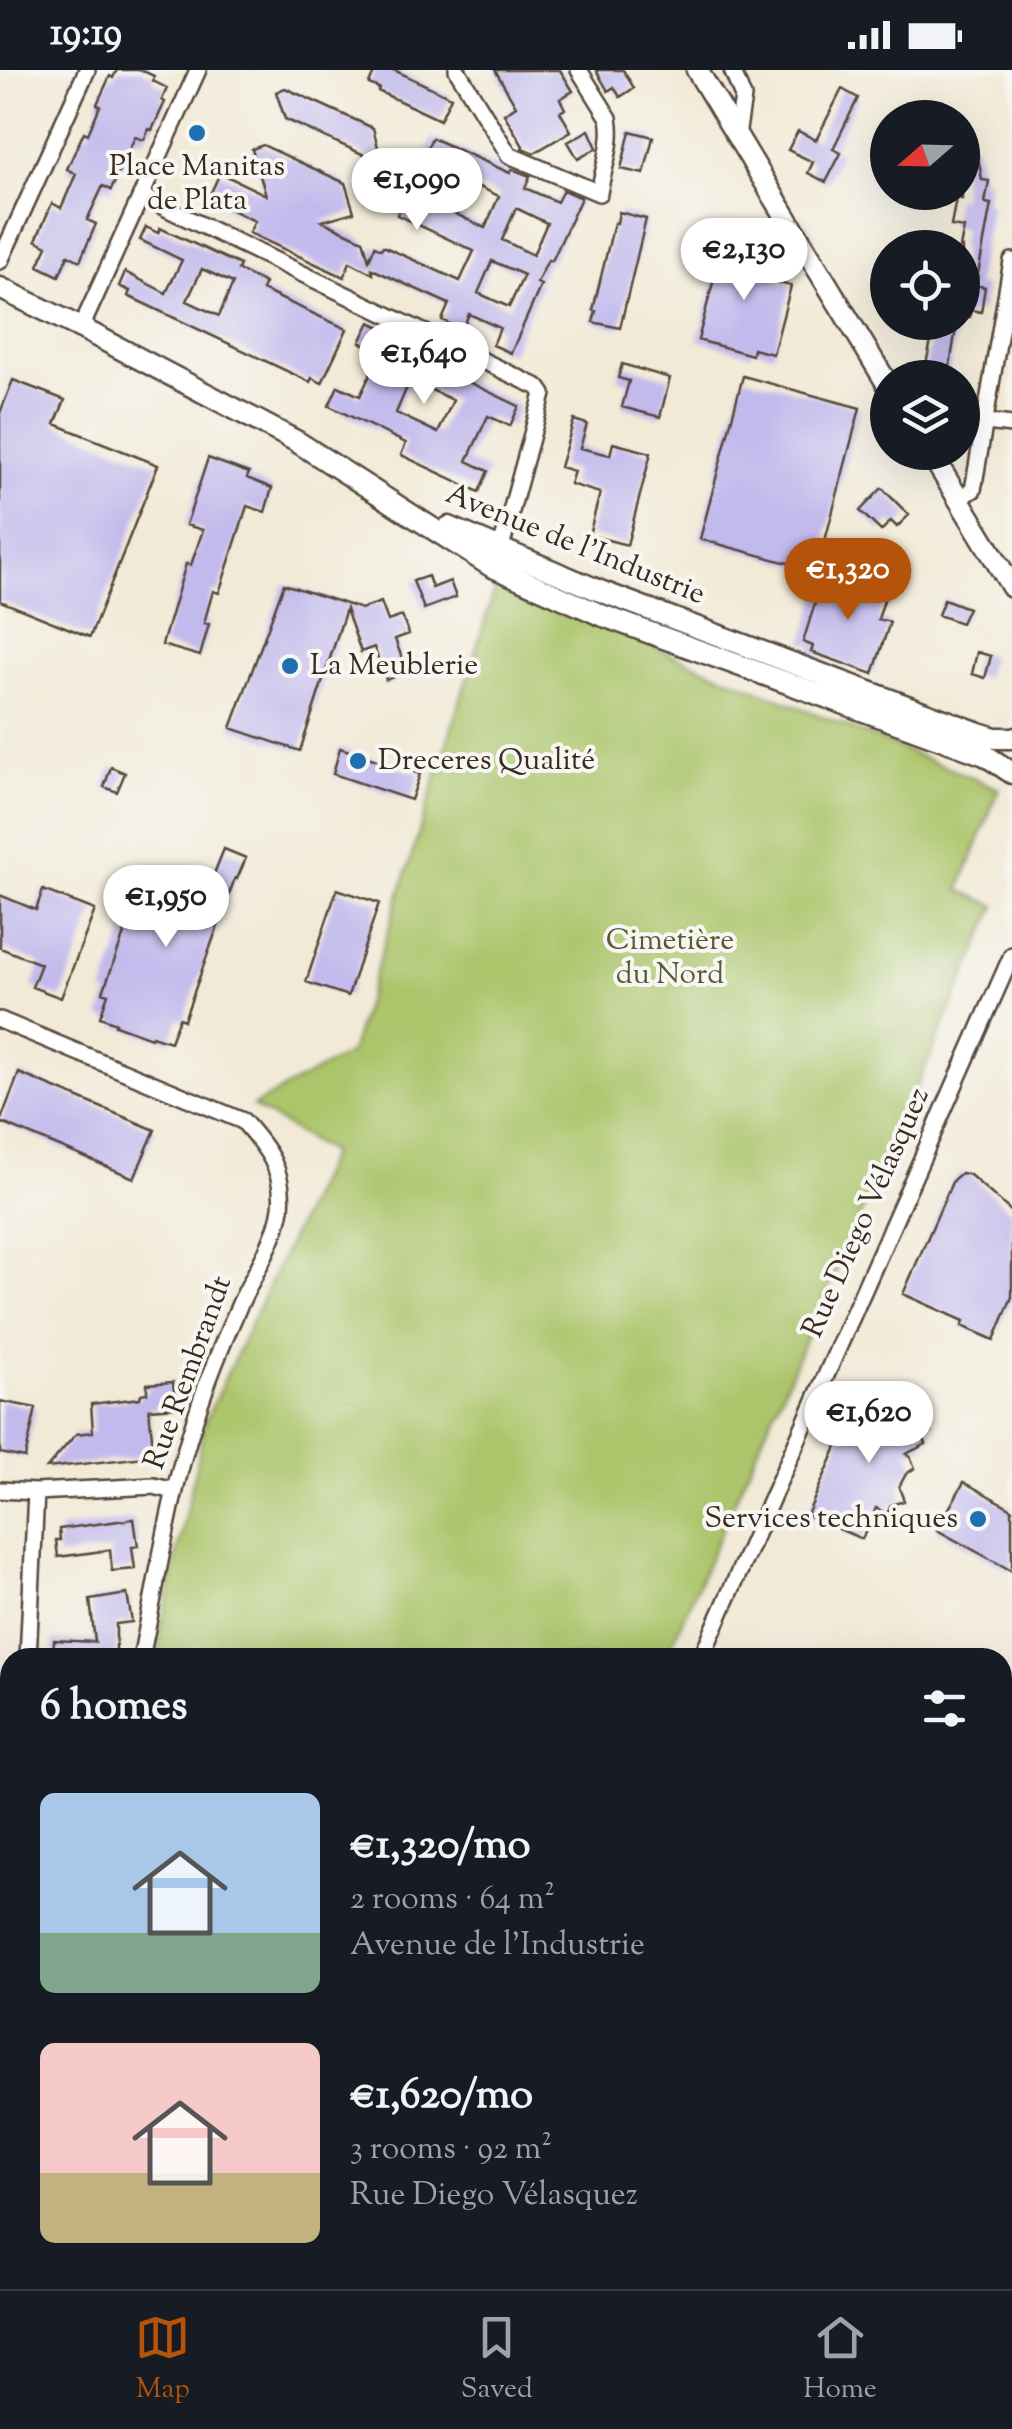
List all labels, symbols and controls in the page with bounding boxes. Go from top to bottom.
text: 19:19 [50,8,122,62]
north arrow [870,100,980,210]
map controls [870,100,980,470]
marker: Place Manitas de Plata [186,122,208,144]
place label: Place Manitas de Plata [109,146,285,223]
pin: €1,090 [336,148,498,233]
text: €1,090 [373,157,461,203]
pin: €2,130 [663,218,825,303]
text: €2,130 [703,227,785,273]
button: locate [870,230,980,340]
pin: €1,640 [343,322,505,407]
text: €1,640 [381,331,467,377]
button: layers [870,360,980,470]
street label: Avenue de l'Industrie [439,473,711,617]
pin: €1,320 [767,538,929,623]
text: €1,320 [806,547,890,593]
place label: La Meublerie [310,645,478,688]
marker: La Meublerie [279,655,301,677]
place label: Dreceres Qualité [378,740,595,783]
marker: Dreceres Qualité [347,750,369,772]
pin: €1,950 [85,865,247,950]
text: €1,950 [125,874,207,920]
park label: Cimetière du Nord [606,920,734,997]
street label: Rue Diego Vélasquez [792,1081,942,1345]
street label: Rue Rembrandt [134,1270,244,1476]
pin: €1,620 [788,1381,950,1466]
text: €1,620 [826,1390,912,1436]
place label: Services techniques [704,1498,958,1541]
marker: Services techniques [967,1508,989,1530]
text: 6 homes [40,1678,187,1738]
icon: filters [917,1681,972,1736]
text: €1,320/mo [350,1817,530,1877]
icon: home [120,1833,240,1953]
text: 2 rooms · 64 m² [350,1877,555,1923]
text: Avenue de l'Industrie [350,1923,645,1969]
text: €1,620/mo [350,2067,533,2127]
icon: home [120,2083,240,2203]
text: 3 rooms · 92 m² [350,2127,552,2173]
text: Rue Diego Vélasquez [350,2173,638,2219]
tab: Map [135,2310,190,2410]
tab: Saved [461,2310,533,2410]
tab: Home [803,2310,877,2410]

